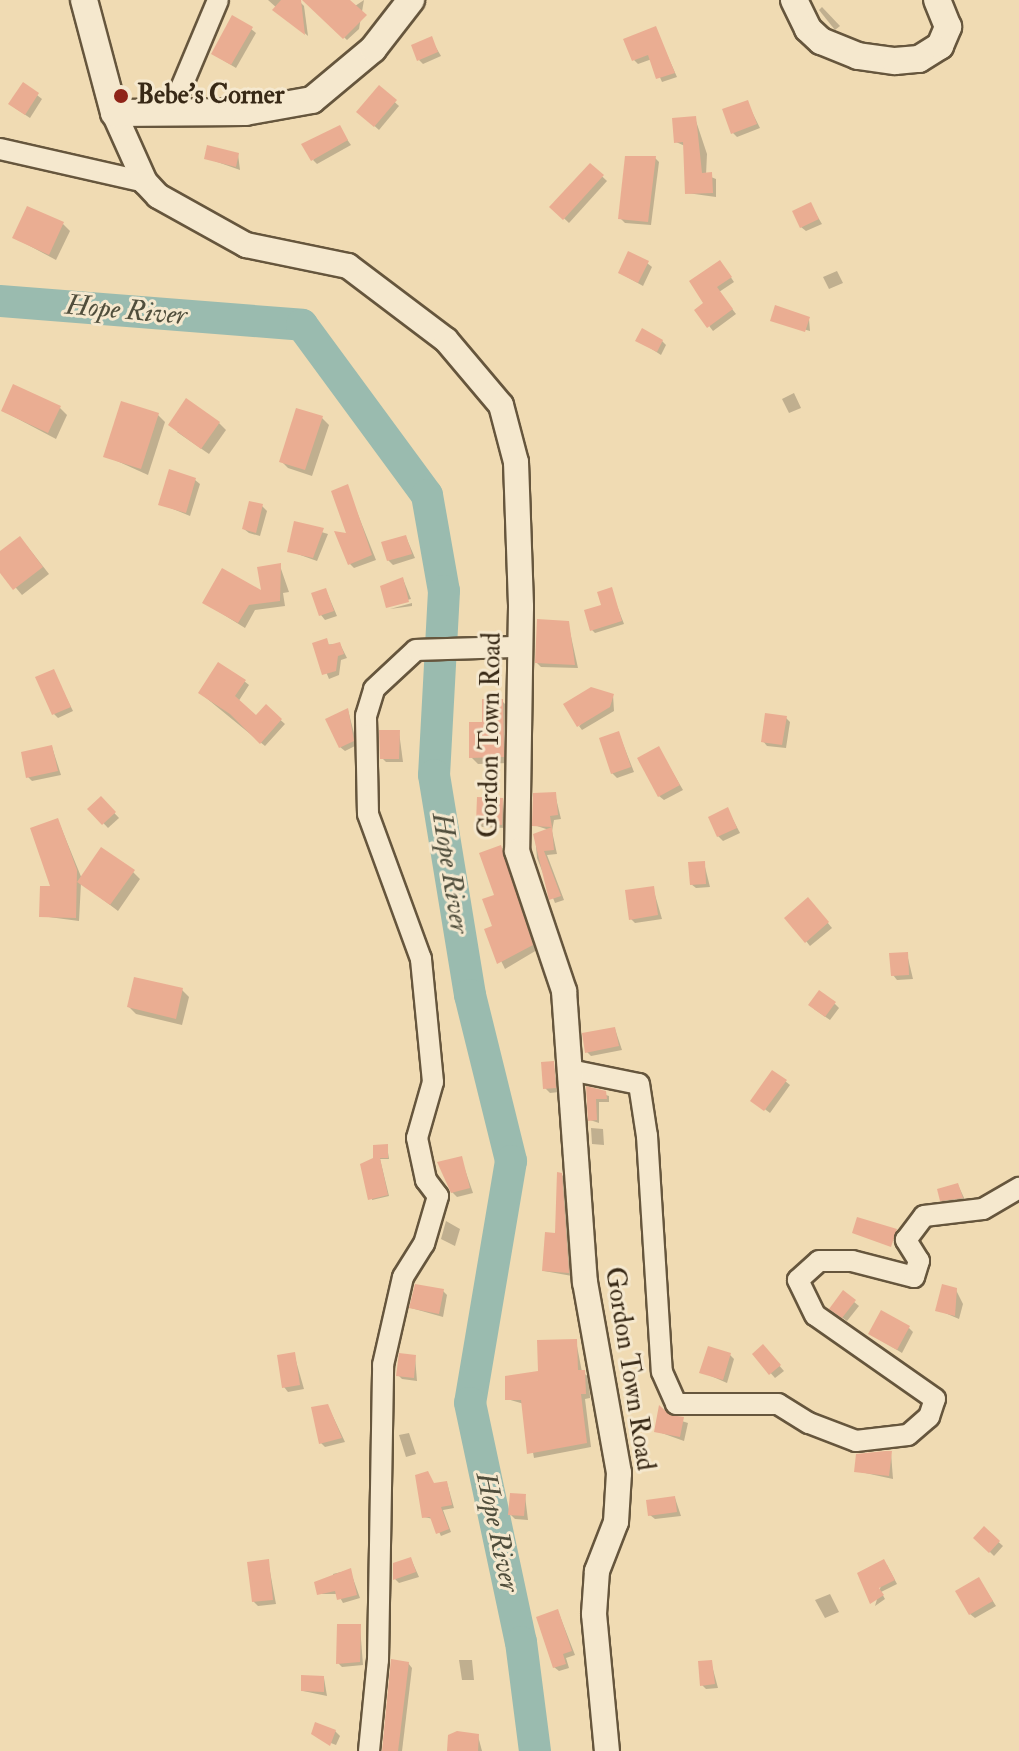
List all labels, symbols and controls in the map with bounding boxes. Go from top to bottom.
place label: Bebe's Corner [137,80,284,112]
marker: Bebe's Corner [112,87,130,105]
water label: Hope River [64,289,188,333]
street label: Gordon Town Road [474,632,508,838]
water label: Hope River [424,810,476,936]
street label: Gordon Town Road [598,1265,660,1473]
water label: Hope River [468,1469,526,1595]

